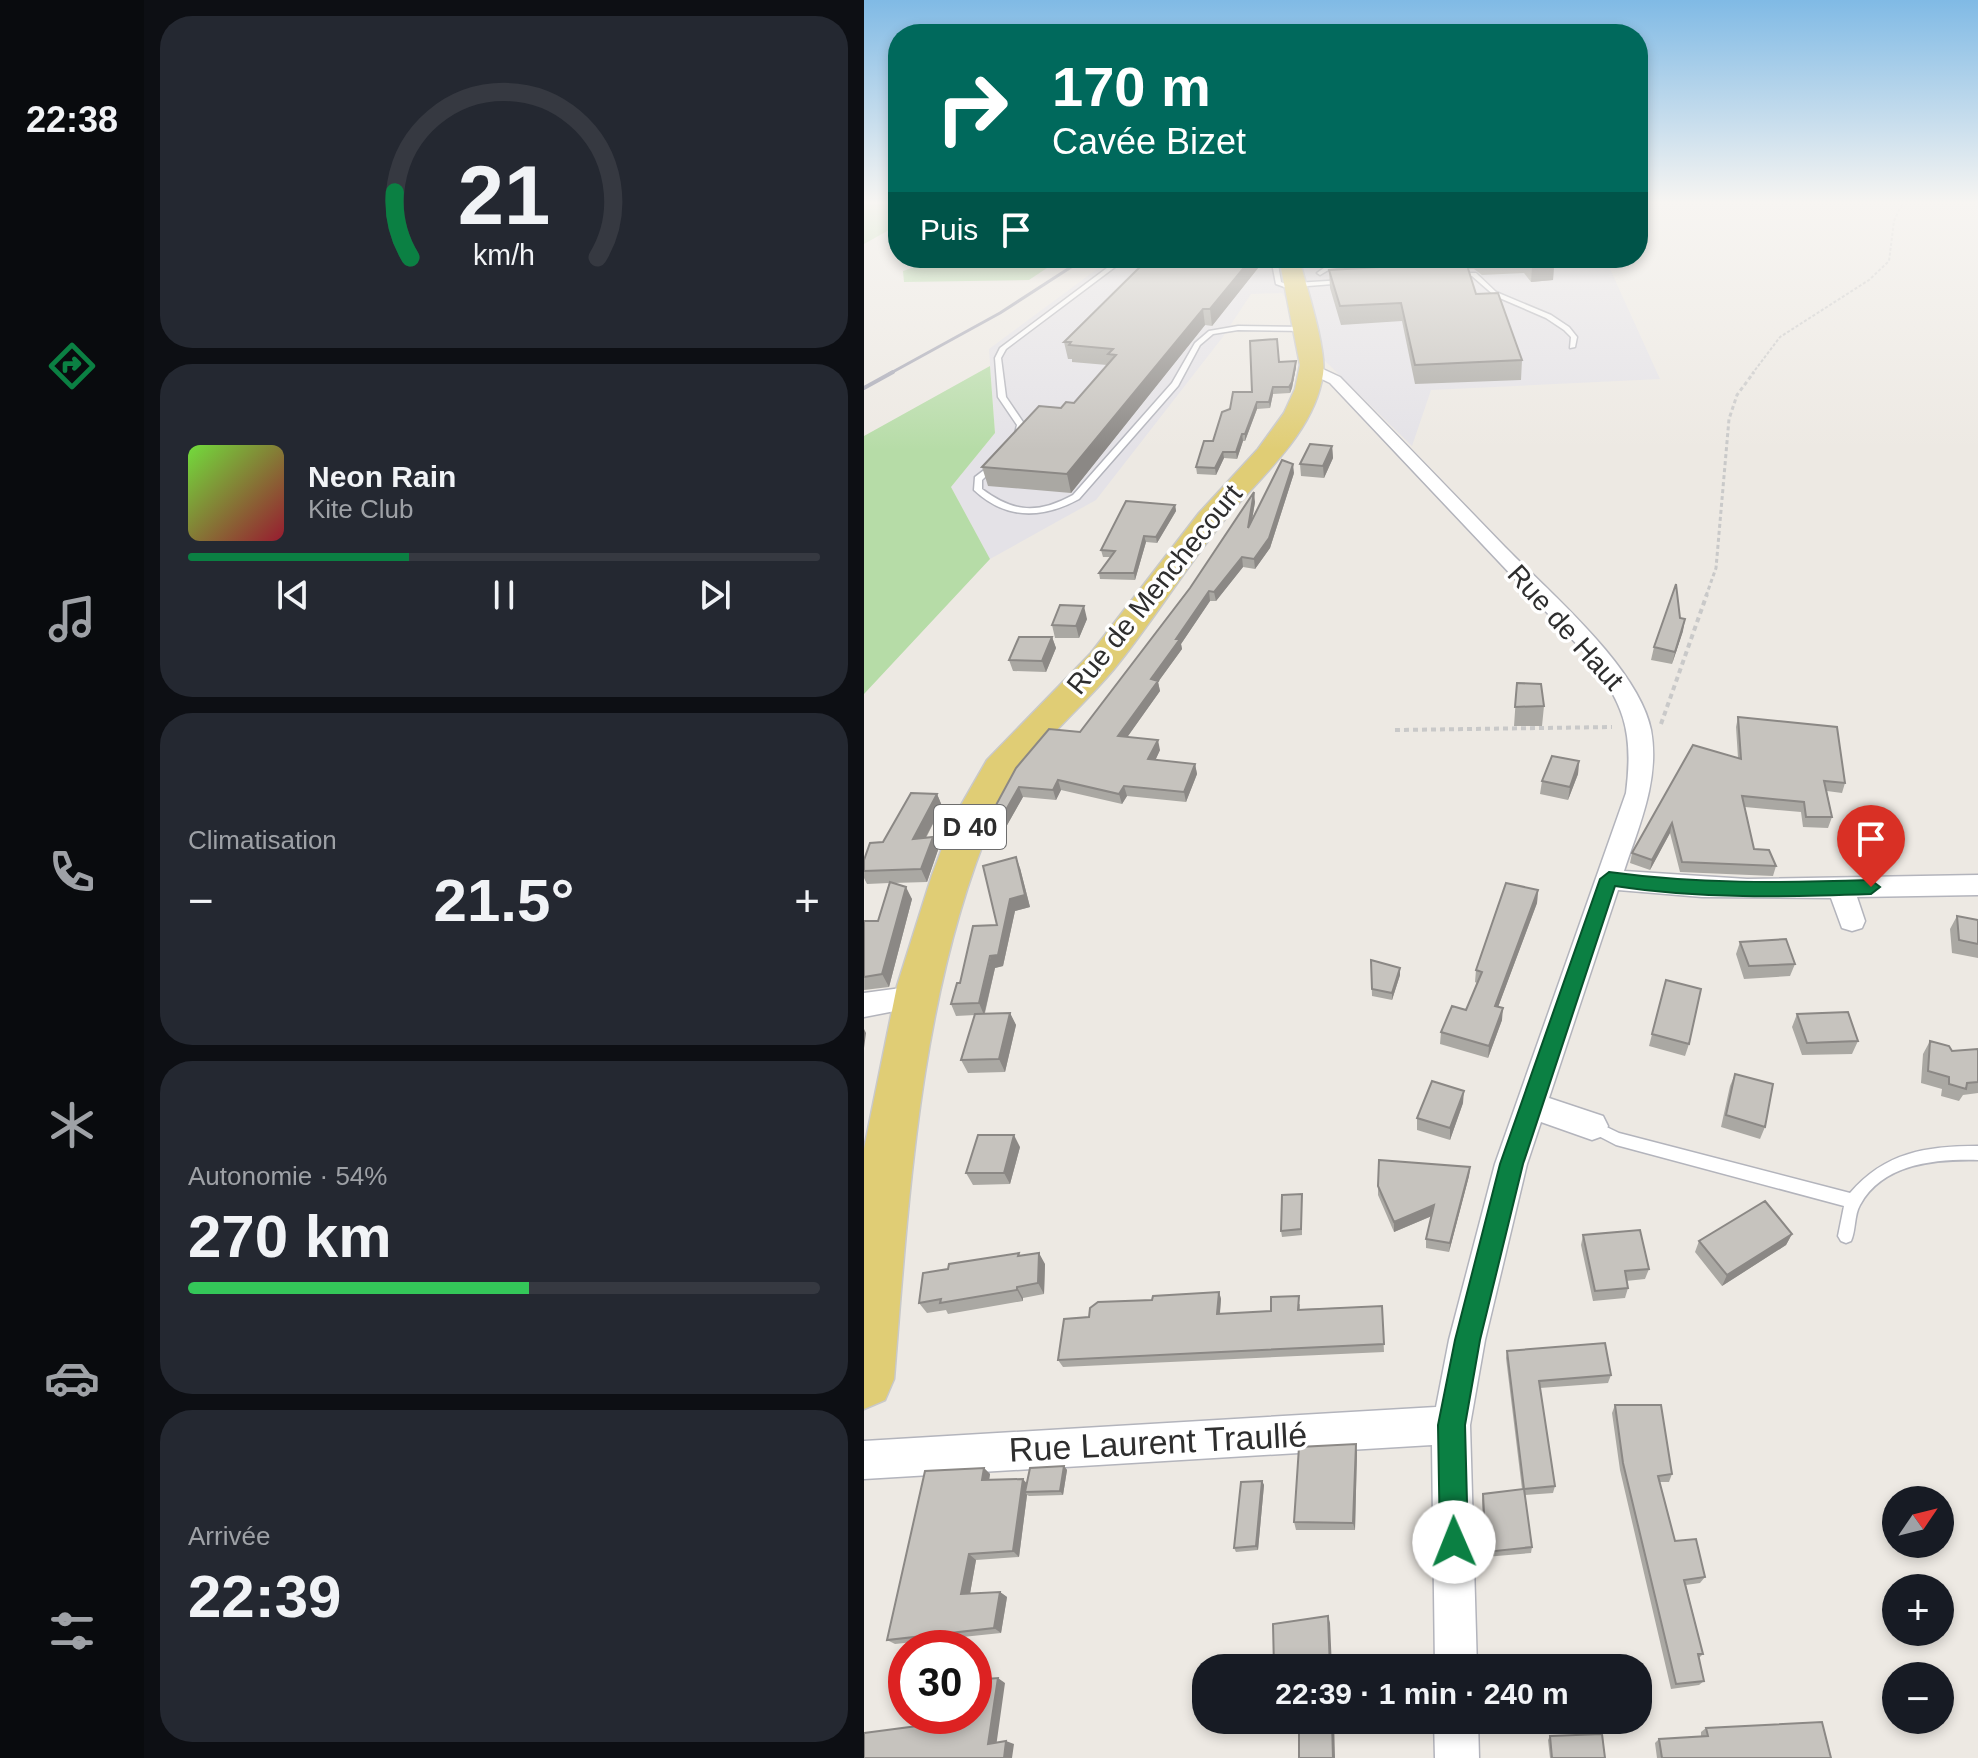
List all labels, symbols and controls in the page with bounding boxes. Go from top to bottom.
text: 170 m [1052,55,1211,118]
icon: right [920,56,1024,160]
text: 22:38 [26,99,118,140]
text: Cavée Bizet [1052,121,1246,162]
text: 21 [458,149,550,242]
icon: arrive [994,208,1038,252]
text: Puis [920,213,978,246]
text: km/h [473,239,535,271]
icon: directions [44,338,100,394]
text: Neon Rain [308,460,456,493]
street label: Rue de Menchecourt [1061,478,1248,700]
text: Kite Club [308,494,414,524]
street label: Rue de Haut [1502,559,1630,696]
icon: previous [271,573,315,617]
icon: pause [482,573,526,617]
icon: next [693,573,737,617]
icon: music [44,591,100,647]
road number: D 40 [934,805,1006,849]
pin [1837,805,1905,887]
icon: arrive [1849,817,1893,861]
text: Climatisation [188,825,337,855]
icon: phone [44,844,100,900]
text: 21.5° [434,867,574,934]
text: − [188,876,214,925]
text: + [794,876,820,925]
icon: climate [44,1097,100,1153]
text: Autonomie · 54% [188,1161,387,1191]
text: 270 km [188,1203,392,1270]
icon: car [44,1350,100,1406]
street label: Rue Laurent Traullé [1008,1415,1308,1469]
north arrow [1882,1486,1954,1558]
map controls [1882,1486,1954,1734]
position arrow [1412,1500,1496,1584]
text: Arrivée [188,1521,270,1551]
text: 22:39 [188,1563,341,1630]
button: + [1882,1574,1954,1646]
icon: filters [44,1603,100,1659]
speed limit sign: 30 [888,1630,992,1734]
button: − [1882,1662,1954,1734]
text: 22:39 · 1 min · 240 m [1275,1677,1569,1710]

